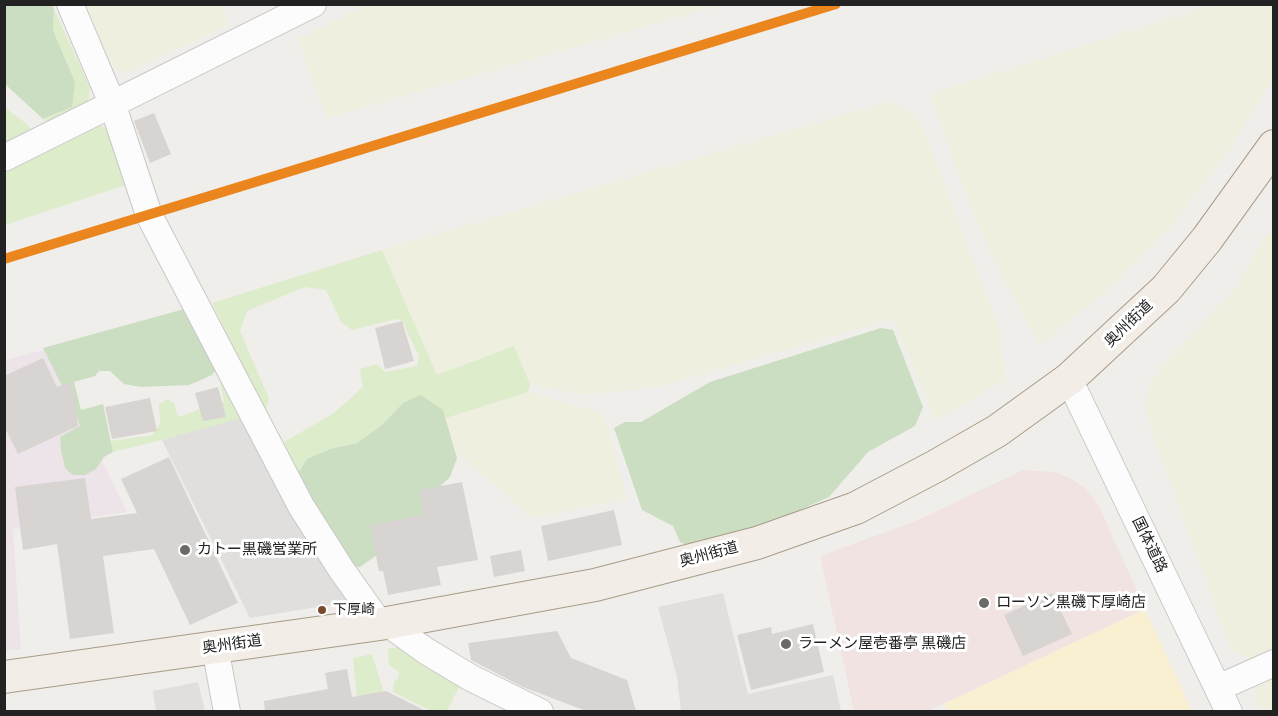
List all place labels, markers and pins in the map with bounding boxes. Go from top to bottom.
place label: カトー黒磯営業所 [197,541,317,559]
marker: カトー黒磯営業所 [178,543,192,557]
place label: ローソン黒磯下厚崎店 [996,594,1146,612]
marker: ローソン黒磯下厚崎店 [977,596,991,610]
place label: 下厚崎 [333,602,375,618]
marker: 下厚崎 [316,604,328,616]
place label: ラーメン屋壱番亭 黒磯店 [798,635,966,653]
marker: ラーメン屋壱番亭 黒磯店 [779,637,793,651]

